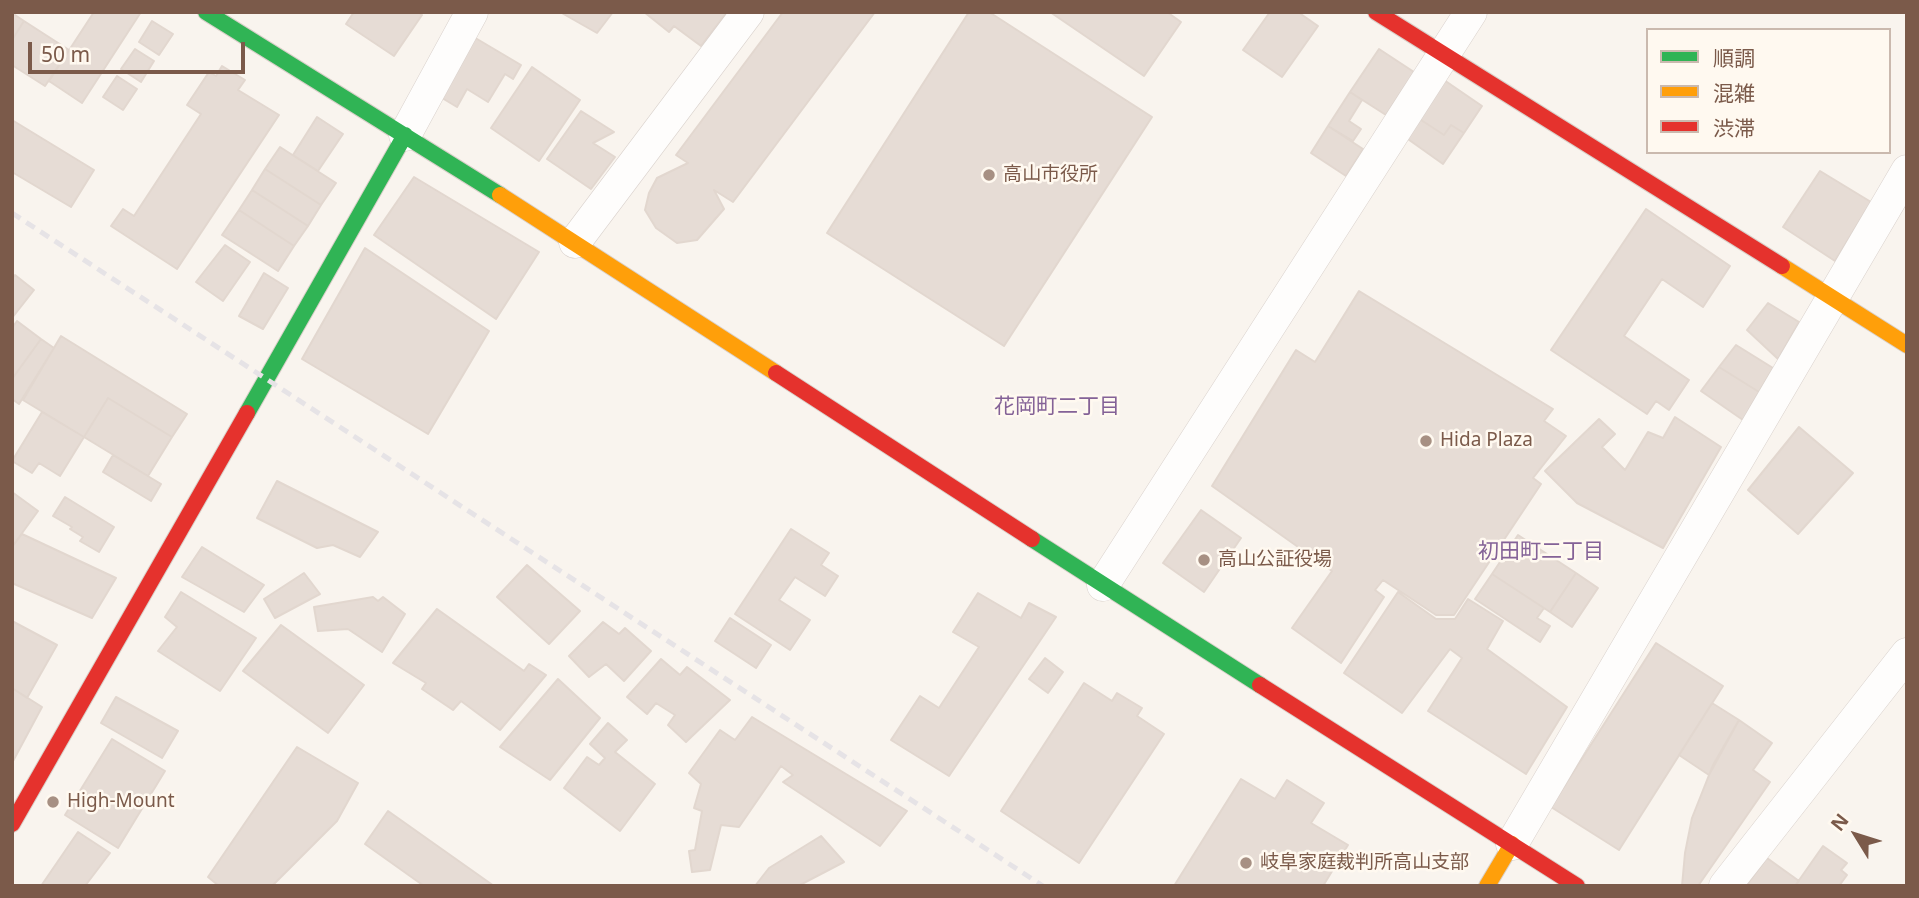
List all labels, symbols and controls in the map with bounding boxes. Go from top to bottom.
scale bar [32,28,248,72]
legend [1646,28,1891,154]
text: 50 m [41,40,90,68]
text: 順調 [1713,44,1755,72]
text: 混雑 [1713,79,1755,107]
text: 渋滞 [1713,114,1755,142]
place label: 高山市役所 [1003,164,1098,186]
marker: 高山市役所 [981,167,997,183]
district label: 花岡町二丁目 [994,394,1120,420]
place label: Hida Plaza [1440,430,1533,452]
marker: Hida Plaza [1418,433,1434,449]
district label: 初田町二丁目 [1478,539,1604,565]
place label: 高山公証役場 [1218,549,1332,571]
marker: 高山公証役場 [1196,552,1212,568]
place label: High-Mount [67,791,175,813]
marker: High-Mount [45,794,61,810]
north arrow [1821,800,1891,870]
text: N [1824,808,1854,836]
place label: 岐阜家庭裁判所高山支部 [1260,852,1469,874]
marker: 岐阜家庭裁判所高山支部 [1238,855,1254,871]

